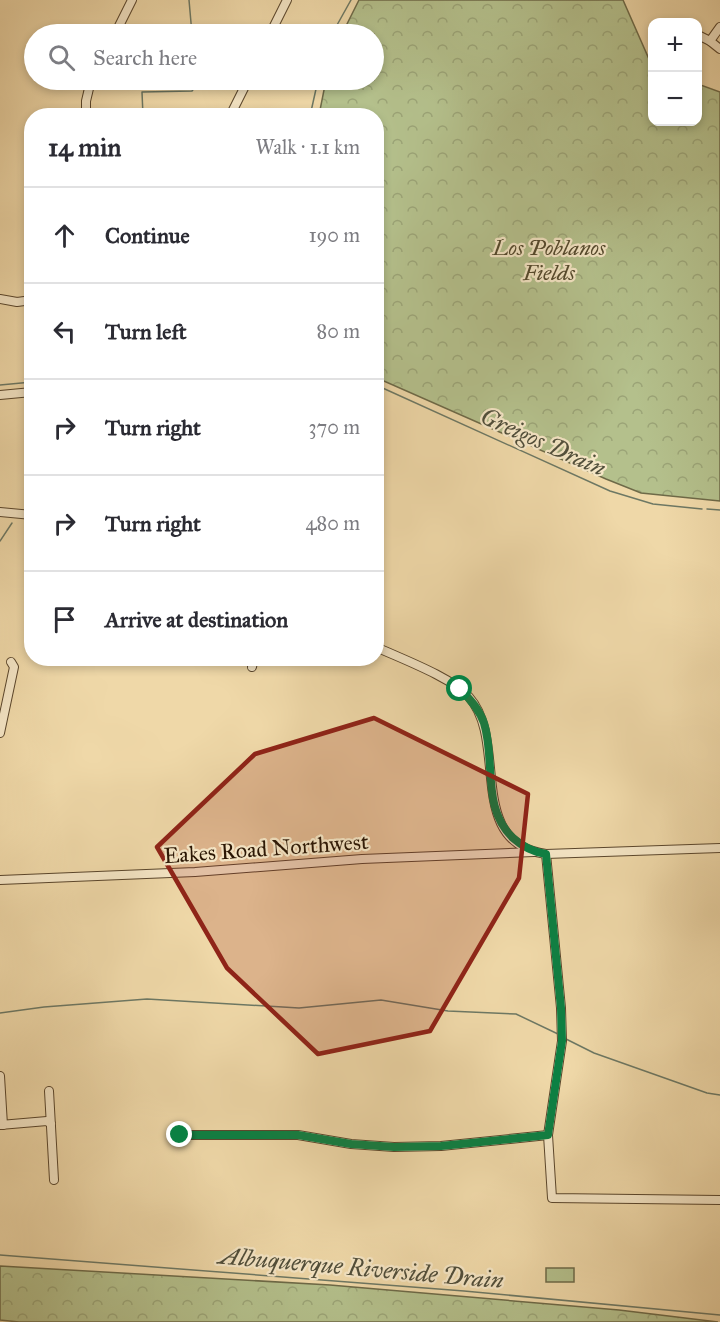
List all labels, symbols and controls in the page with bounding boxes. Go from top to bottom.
map controls [648,18,702,126]
button: + [648,18,702,72]
search box [24,24,384,90]
icon: search [45,41,78,74]
text: Search here [93,44,197,71]
button: − [648,72,702,126]
text: 14 min [48,131,121,163]
text: Walk · 1.1 km [255,135,360,159]
icon: ahead [48,219,81,252]
text: Continue [105,222,190,249]
text: 190 m [309,223,360,247]
park label: Los Poblanos Fields [492,234,606,286]
icon: left [48,315,81,348]
text: Turn left [105,318,187,345]
text: 80 m [317,319,360,343]
water label: Greigos Drain [476,401,611,483]
icon: right [48,411,81,444]
text: Turn right [105,414,201,441]
text: 370 m [309,415,360,439]
icon: right [48,507,81,540]
text: Turn right [105,510,201,537]
text: 480 m [305,511,360,535]
icon: arrive [48,603,81,636]
text: Arrive at destination [105,606,288,633]
route start [446,675,472,701]
street label: Eakes Road Northwest [163,828,370,869]
route end [166,1121,192,1147]
water label: Albuquerque Riverside Drain [214,1240,505,1295]

